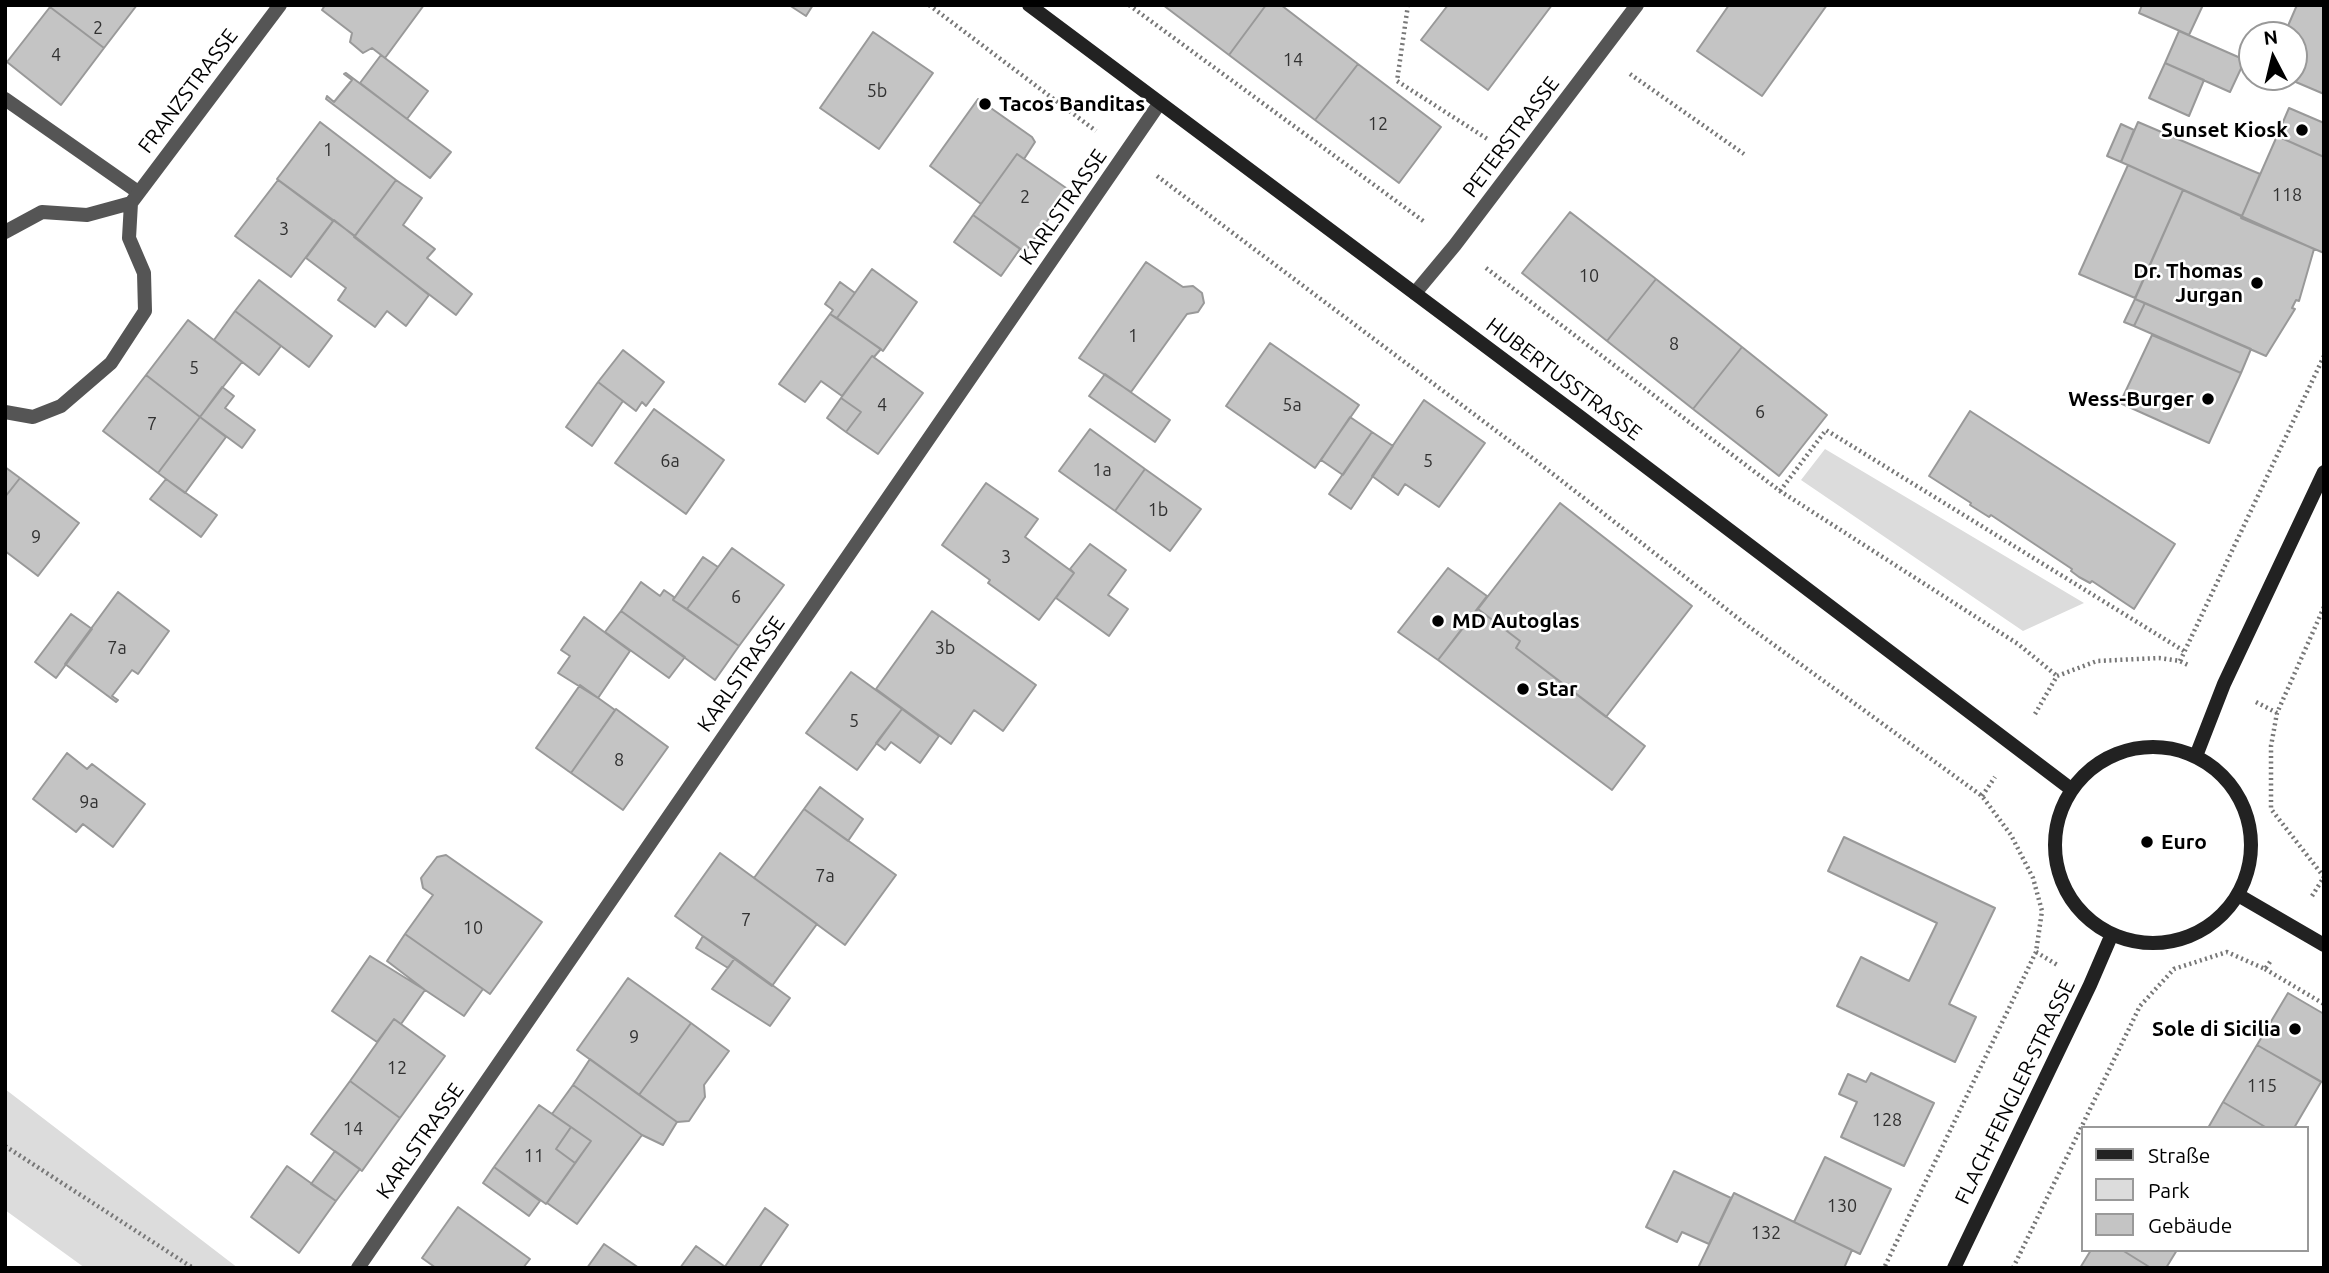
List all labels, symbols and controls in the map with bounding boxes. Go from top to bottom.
house number: 2 [93,17,103,39]
north arrow [2238,21,2308,91]
street label: FRANZSTRASSE [133,24,243,158]
text: N [2262,25,2279,49]
house number: 4 [51,44,61,66]
house number: 14 [1283,49,1303,71]
street label: PETERSTRASSE [1457,72,1565,202]
house number: 5b [867,80,887,102]
place label: Tacos Banditas [999,91,1145,117]
marker: Tacos Banditas [977,96,993,112]
house number: 12 [1368,113,1388,135]
place label: Sunset Kiosk [2161,117,2288,143]
marker: Sunset Kiosk [2294,122,2310,138]
house number: 1 [323,139,333,161]
street label: KARLSTRASSE [1014,144,1112,270]
house number: 118 [2272,184,2302,206]
house number: 2 [1020,186,1030,208]
house number: 3 [279,218,289,240]
place label: Dr. Thomas Jurgan [2133,258,2243,308]
house number: 10 [1579,265,1599,287]
marker: Dr. Thomas Jurgan [2249,275,2265,291]
street label: HUBERTUSSTRASSE [1481,312,1647,446]
house number: 1 [1128,325,1138,347]
house number: 8 [1669,333,1679,355]
house number: 5 [189,357,199,379]
place label: Wess-Burger [2068,386,2194,412]
marker: Wess-Burger [2200,391,2216,407]
house number: 4 [877,394,887,416]
house number: 5a [1282,394,1302,416]
house number: 6 [1755,401,1765,423]
house number: 7 [147,413,157,435]
house number: 6a [660,450,680,472]
house number: 5 [1423,450,1433,472]
house number: 1a [1092,459,1112,481]
house number: 1b [1148,499,1168,521]
house number: 9 [31,526,41,548]
house number: 3 [1001,546,1011,568]
house number: 6 [731,586,741,608]
place label: MD Autoglas [1452,608,1580,634]
street label: KARLSTRASSE [692,611,790,737]
marker: MD Autoglas [1430,613,1446,629]
house number: 7a [107,637,127,659]
house number: 3b [935,637,955,659]
place label: Star [1537,676,1578,702]
marker: Star [1515,681,1531,697]
house number: 5 [849,710,859,732]
house number: 8 [614,749,624,771]
house number: 9a [79,791,99,813]
place label: Euro [2161,829,2207,855]
marker: Euro [2139,834,2155,850]
house number: 7a [815,865,835,887]
house number: 7 [741,909,751,931]
house number: 10 [463,917,483,939]
street label: FLACH-FENGLER-STRASSE [1950,976,2080,1208]
place label: Sole di Sicilia [2152,1016,2281,1042]
marker: Sole di Sicilia [2287,1021,2303,1037]
house number: 9 [629,1026,639,1048]
house number: 12 [387,1057,407,1079]
house number: 115 [2247,1075,2277,1097]
street label: KARLSTRASSE [371,1078,469,1204]
house number: 128 [1872,1109,1902,1131]
house number: 14 [343,1118,363,1140]
legend [2080,1126,2308,1252]
text: Straße [2148,1143,2210,1167]
house number: 11 [524,1145,544,1167]
text: Park [2148,1178,2190,1202]
house number: 130 [1827,1195,1857,1217]
text: Gebäude [2148,1213,2232,1237]
house number: 132 [1751,1222,1781,1244]

